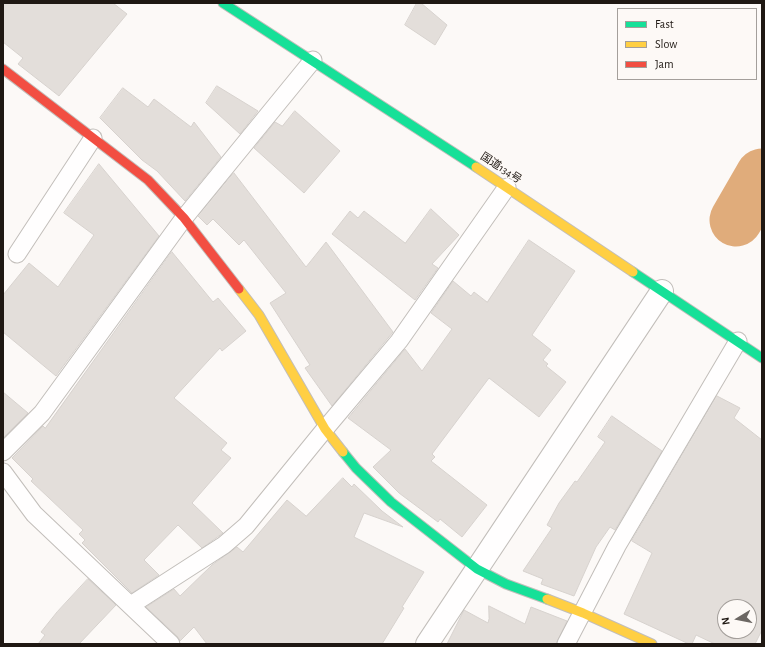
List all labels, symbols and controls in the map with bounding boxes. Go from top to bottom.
legend [617,8,757,80]
text: Fast [655,18,674,30]
text: Slow [655,38,677,50]
text: Jam [655,58,674,70]
street label: 国道134号 [478,150,524,186]
north arrow [717,599,757,639]
text: N [720,616,732,626]

